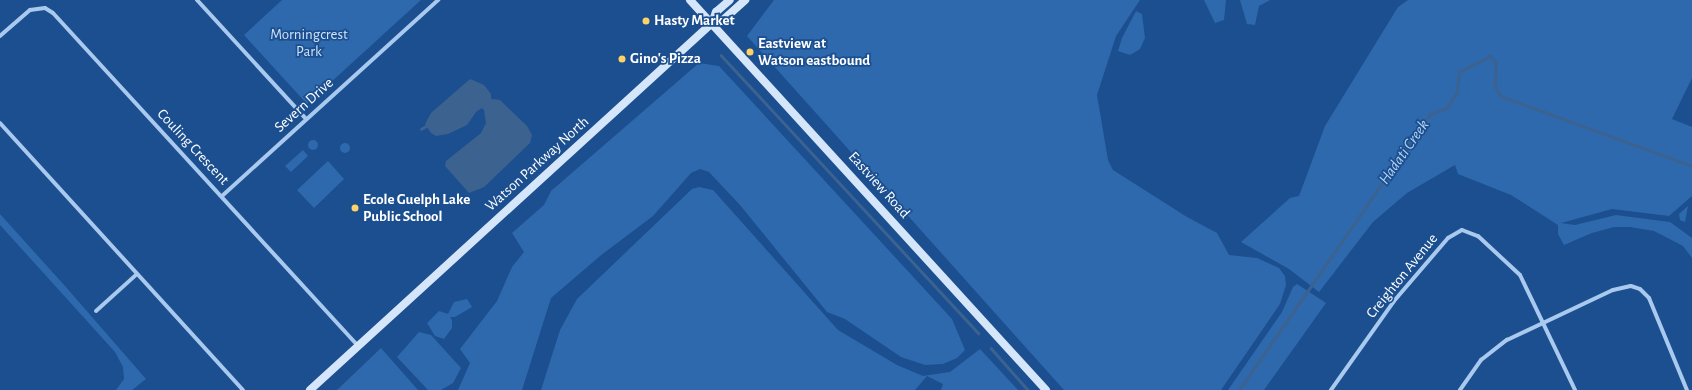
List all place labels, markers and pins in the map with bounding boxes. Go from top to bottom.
place label: Hasty Market [654,12,735,30]
marker: Hasty Market [641,16,651,26]
place label: Eastview at Watson eastbound [758,34,870,69]
marker: Eastview at Watson eastbound [745,47,755,57]
place label: Gino's Pizza [630,50,701,68]
marker: Gino's Pizza [617,54,627,64]
place label: Ecole Guelph Lake Public School [363,190,470,225]
marker: Ecole Guelph Lake Public School [350,203,360,213]

